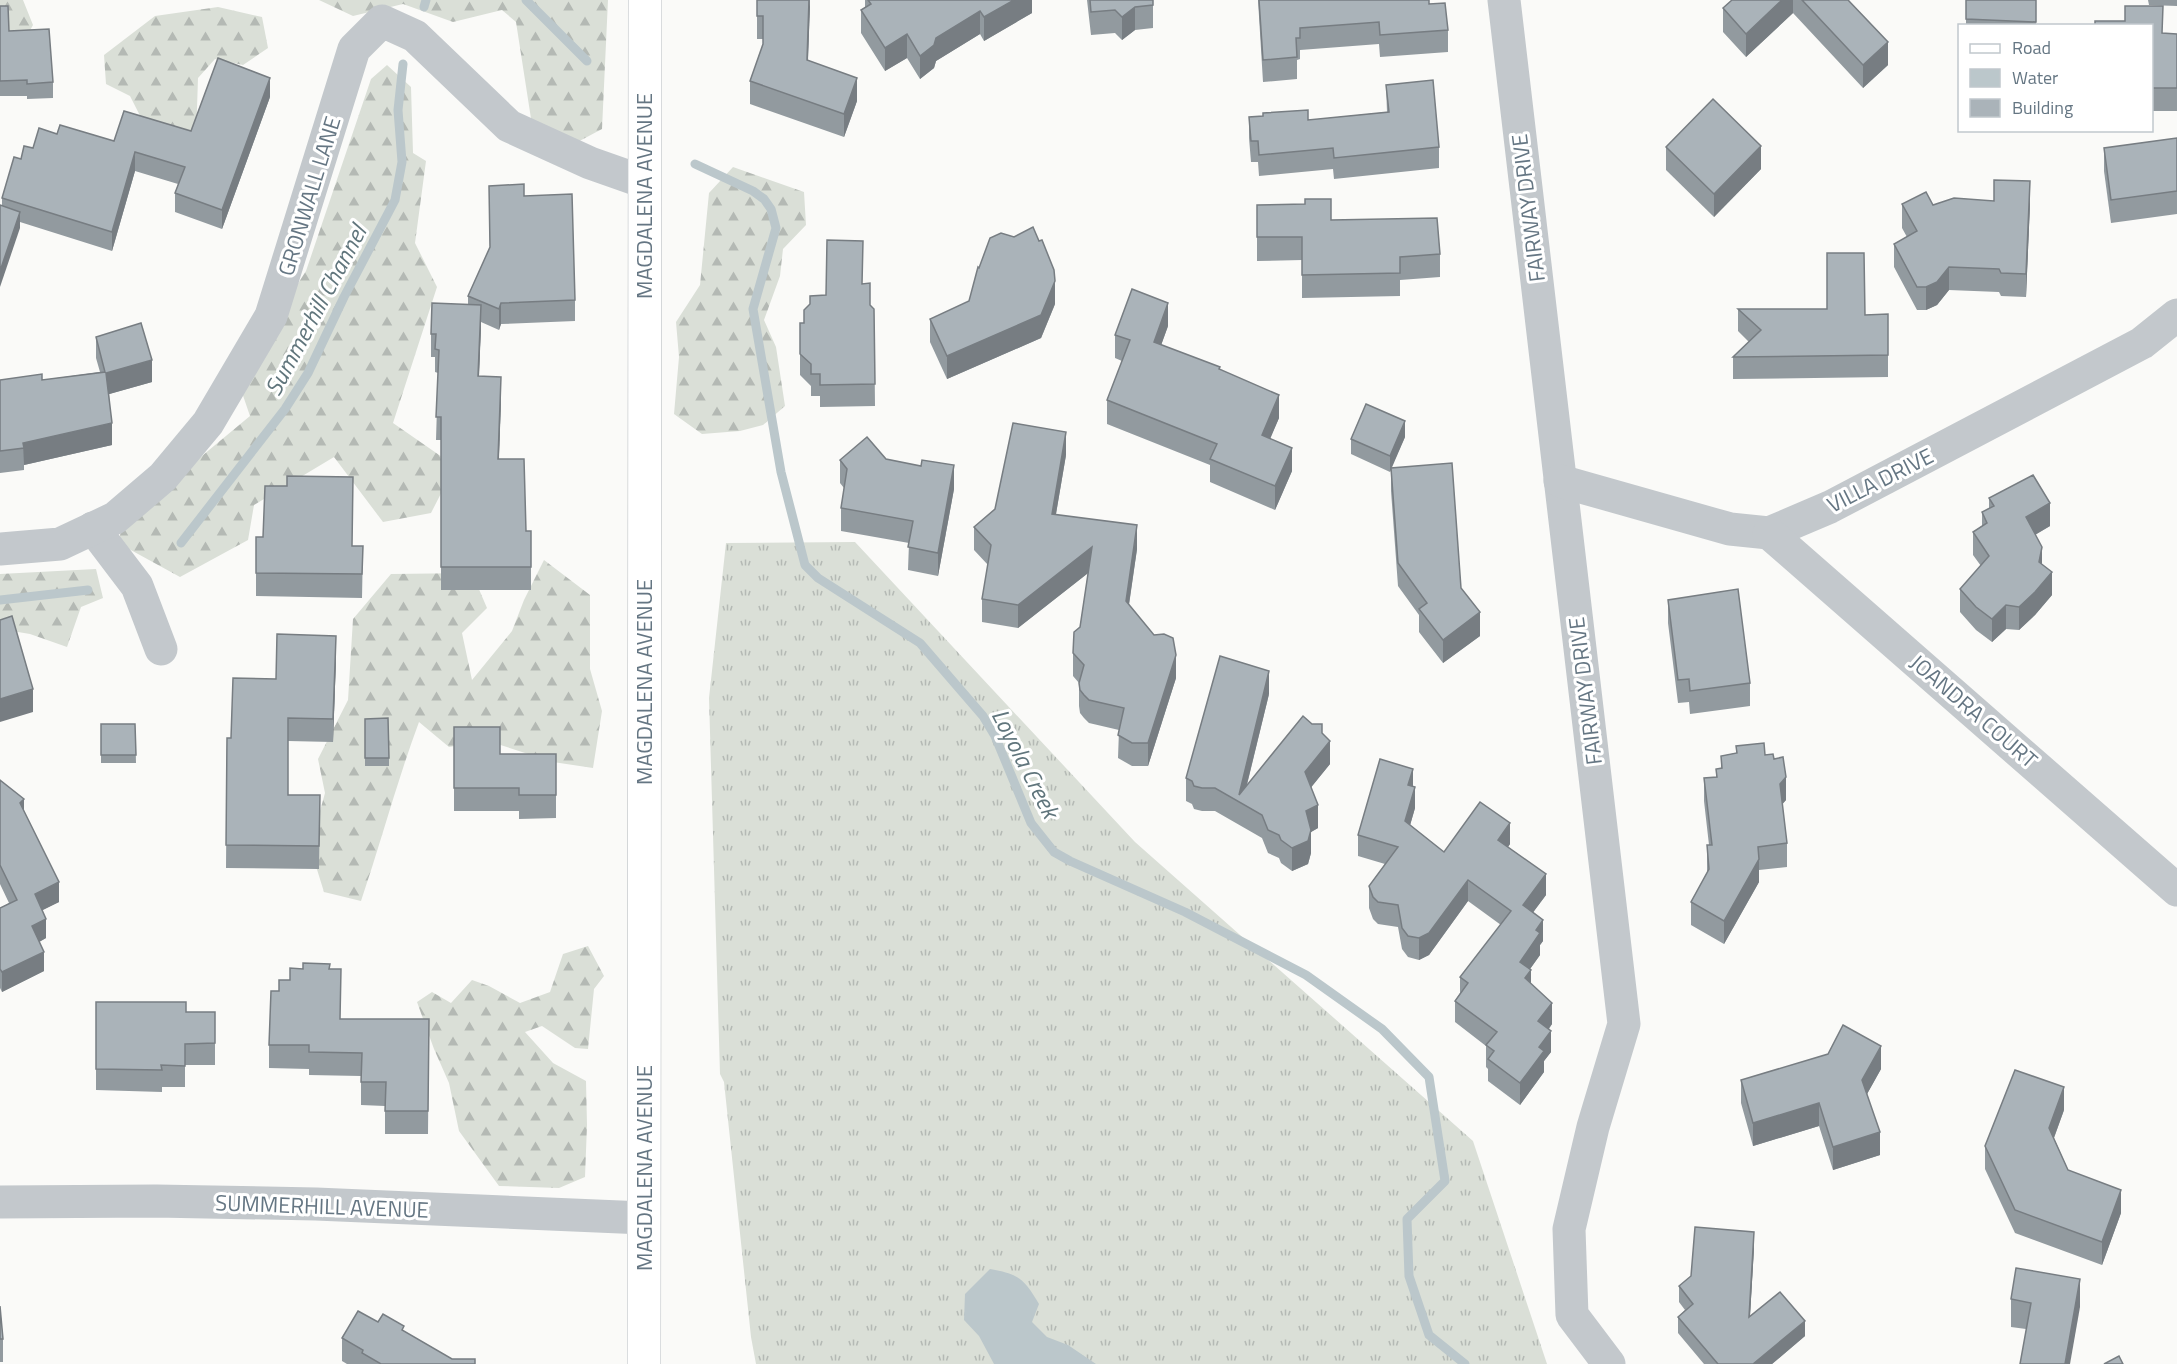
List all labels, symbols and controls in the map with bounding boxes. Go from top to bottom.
legend [1958,24,2153,132]
text: Road [2012,34,2051,61]
text: Water [2012,64,2058,91]
street label: MAGDALENA AVENUE [627,93,661,299]
text: Building [2012,94,2073,121]
street label: GRONWALL LANE [269,112,349,280]
street label: FAIRWAY DRIVE [1502,132,1554,284]
water label: Summerhill Channel [255,216,376,402]
street label: VILLA DRIVE [1821,439,1939,521]
street label: MAGDALENA AVENUE [627,579,661,785]
street label: FAIRWAY DRIVE [1559,615,1611,767]
street label: JOANDRA COURT [1903,646,2046,776]
water label: Loyola Creek [983,702,1070,827]
street label: MAGDALENA AVENUE [627,1065,661,1271]
street label: SUMMERHILL AVENUE [215,1185,429,1227]

